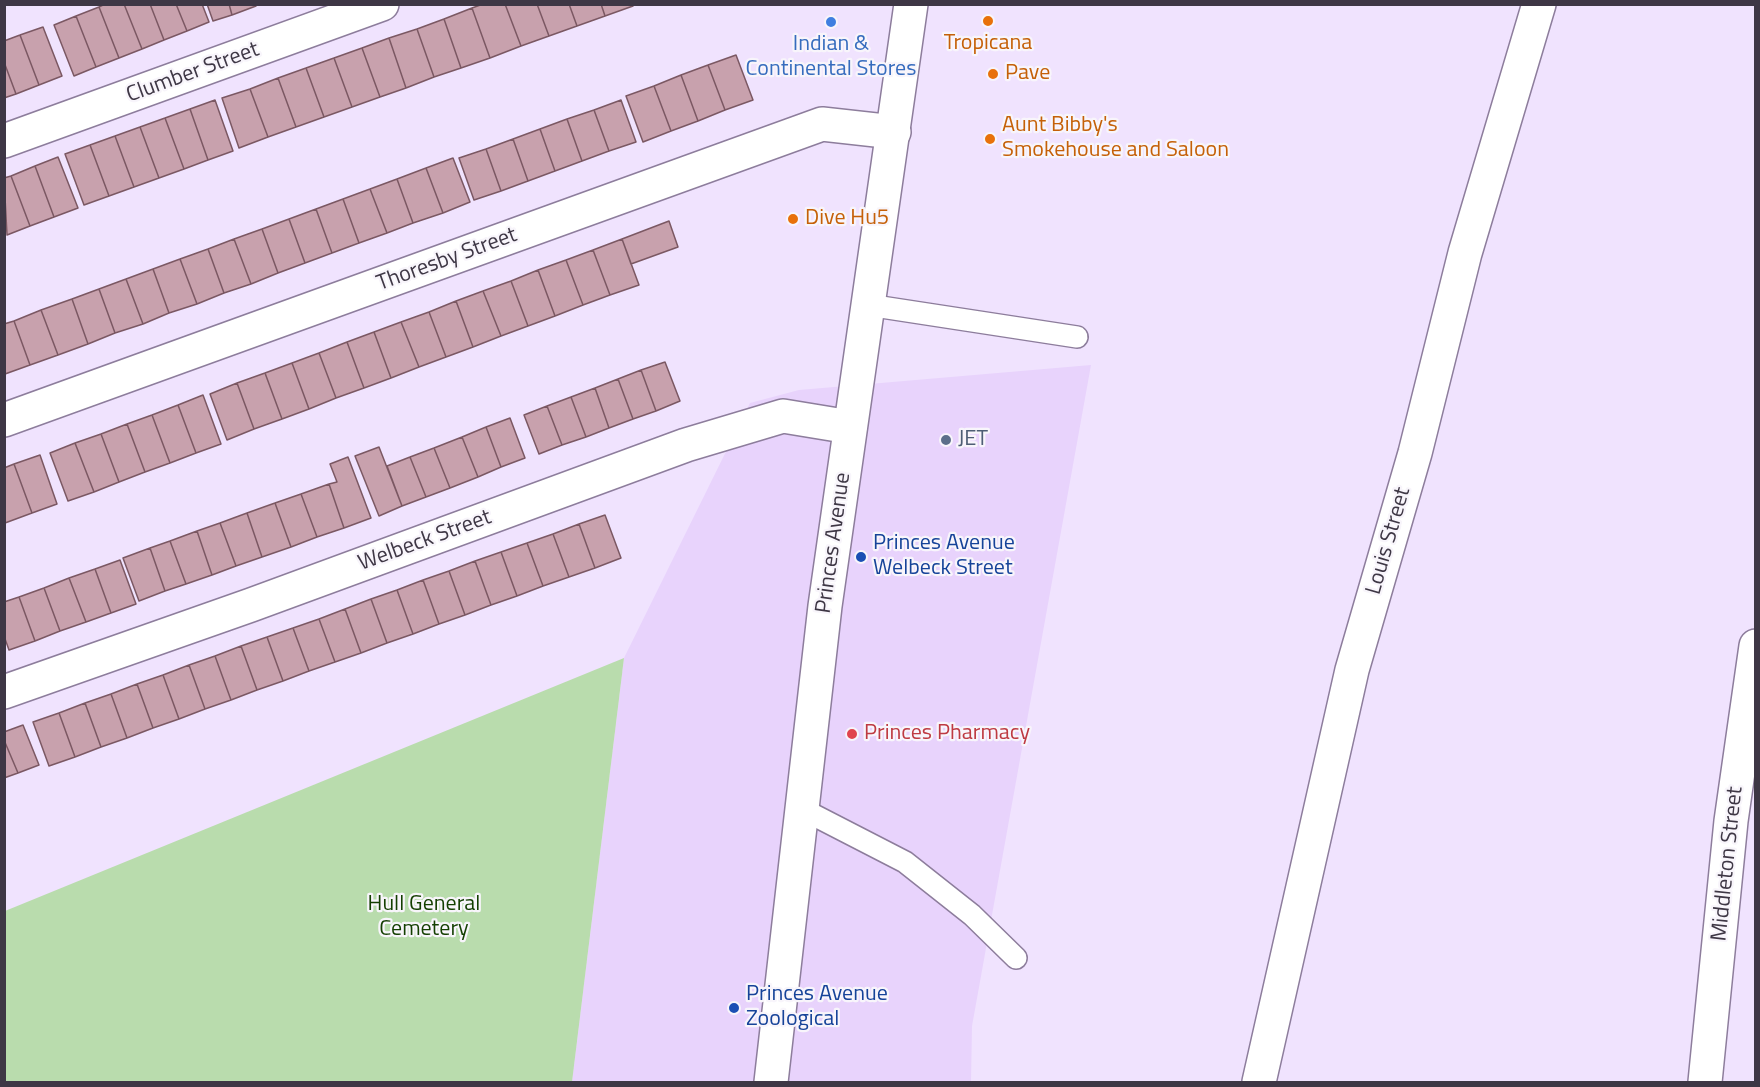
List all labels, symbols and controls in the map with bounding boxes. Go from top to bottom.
marker: Tropicana [981,14,995,28]
marker: Indian & Continental Stores [824,15,838,29]
place label: Tropicana [944,31,1032,57]
place label: Indian & Continental Stores [746,32,916,84]
street label: Clumber Street [123,37,263,109]
place label: Pave [1005,61,1050,87]
marker: Pave [986,67,1000,81]
place label: Aunt Bibby's Smokehouse and Saloon [1002,113,1229,164]
marker: Aunt Bibby's Smokehouse and Saloon [983,132,997,146]
place label: Dive Hu5 [805,206,889,232]
marker: Dive Hu5 [786,212,800,226]
street label: Thoresby Street [373,222,521,298]
place label: JET [958,427,988,453]
marker: JET [939,433,953,447]
street label: Princes Avenue [811,471,857,615]
street label: Louis Street [1361,484,1417,598]
street label: Welbeck Street [355,505,495,577]
place label: Princes Avenue Welbeck Street [873,531,1015,582]
marker: Princes Avenue Welbeck Street [854,550,868,564]
place label: Princes Pharmacy [864,721,1030,747]
marker: Princes Pharmacy [845,727,859,741]
street label: Middleton Street [1707,785,1749,943]
park label: Hull General Cemetery [368,892,480,944]
place label: Princes Avenue Zoological [746,982,888,1034]
marker: Princes Avenue Zoological [727,1001,741,1015]

